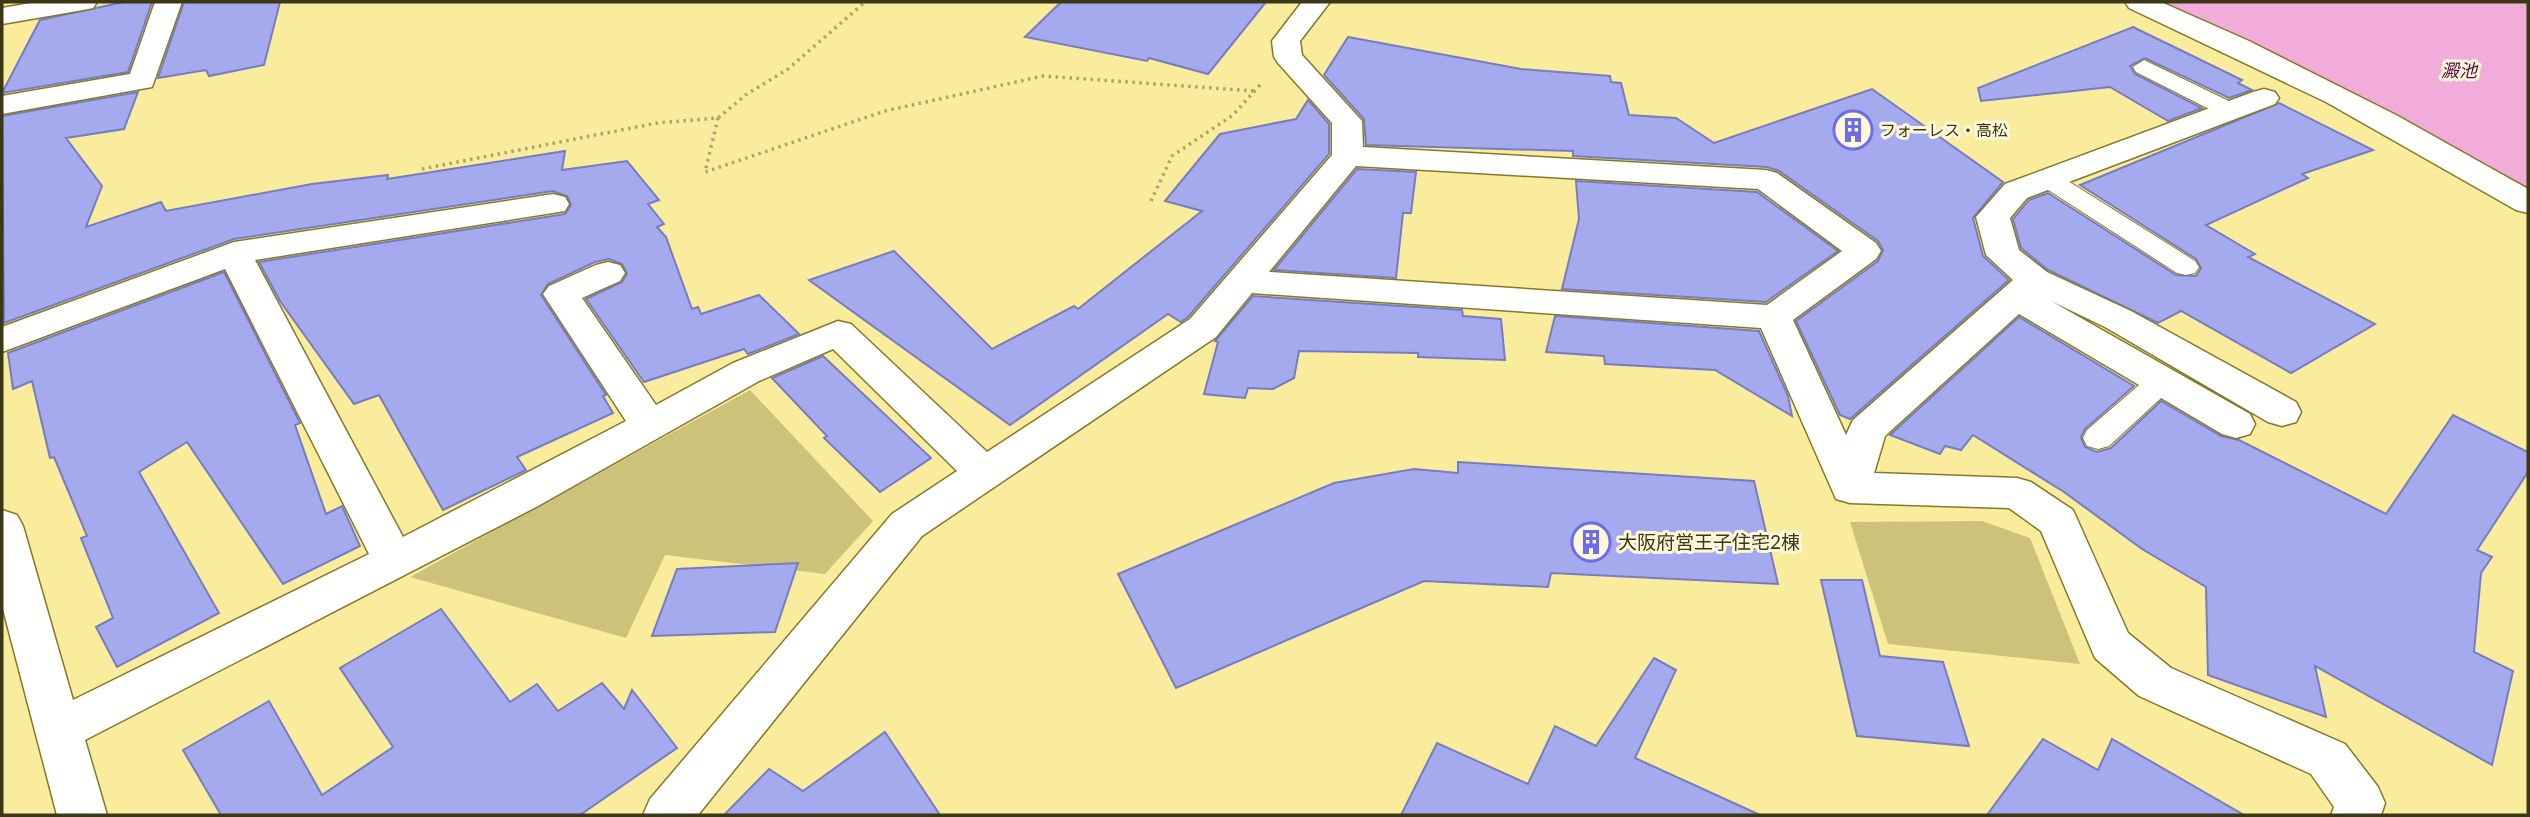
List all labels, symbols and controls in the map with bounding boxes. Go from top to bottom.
water label: 澱池 [2441,59,2479,81]
building icon: フォーレス・高松 [1832,109,1874,151]
place label: フォーレス・高松 [1880,120,2008,139]
building icon: 大阪府営王子住宅2棟 [1570,521,1612,563]
place label: 大阪府営王子住宅2棟 [1618,530,1800,553]

